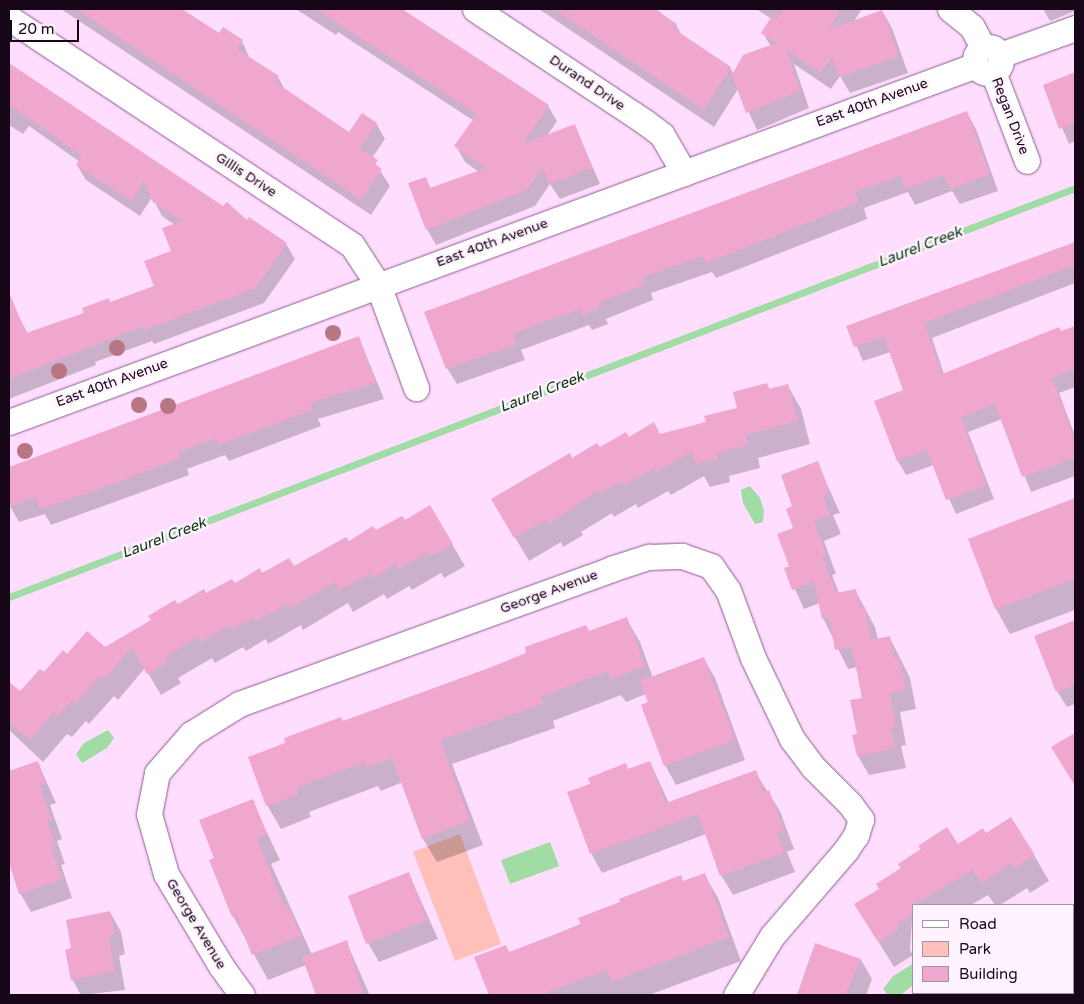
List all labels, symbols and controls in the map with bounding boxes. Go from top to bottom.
scale bar [12,10,81,42]
text: 20 m [18,20,55,38]
street label: Durand Drive [546,52,628,114]
street label: East 40th Avenue [814,75,930,131]
street label: Regan Drive [988,75,1032,157]
street label: Gillis Drive [212,149,280,201]
street label: East 40th Avenue [434,215,550,271]
water label: Laurel Creek [875,223,965,271]
street label: East 40th Avenue [54,355,170,411]
water label: Laurel Creek [497,368,587,416]
water label: Laurel Creek [119,514,209,562]
street label: George Avenue [498,567,600,617]
street label: George Avenue [162,876,230,972]
legend [912,904,1074,994]
text: Road [959,915,997,933]
text: Park [959,940,991,958]
text: Building [959,965,1018,983]

